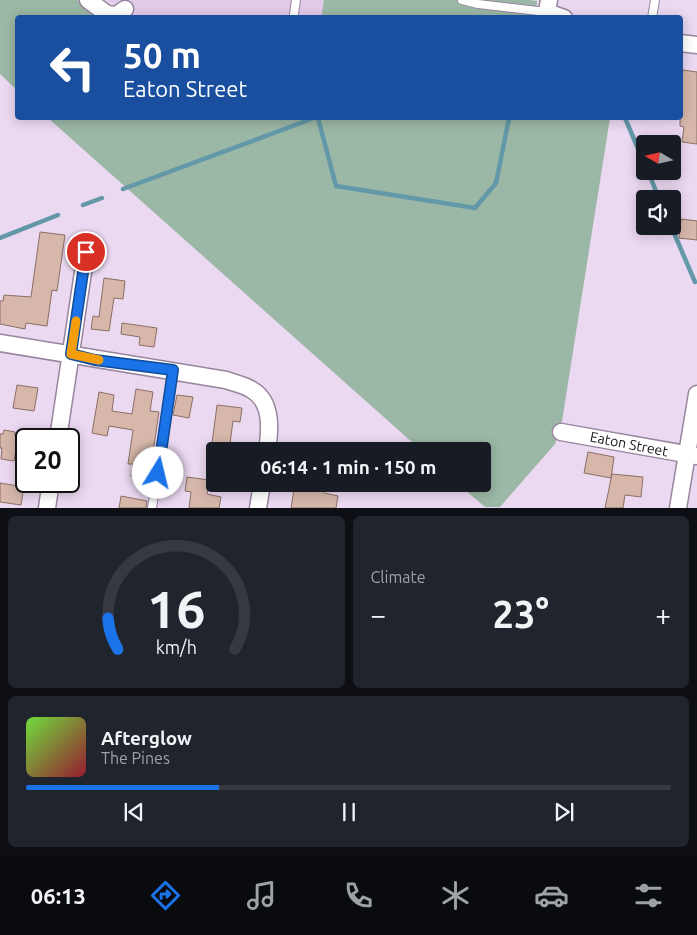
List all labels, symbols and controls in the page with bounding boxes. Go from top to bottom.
icon: left [40,35,105,100]
text: 50 m [123,35,201,75]
text: Eaton Street [123,76,247,101]
north arrow [636,135,681,180]
map controls [636,135,681,235]
button: sound [636,190,681,235]
pin [65,231,107,273]
icon: arrive [72,238,100,266]
speed limit sign: 20 [15,428,80,493]
street label: Eaton Street [589,429,670,459]
position arrow [131,446,183,498]
text: 06:14 · 1 min · 150 m [261,456,436,478]
text: Climate [371,568,426,586]
text: 16 [147,580,206,638]
text: 23° [493,593,549,635]
text: − [371,599,386,630]
text: + [655,599,671,630]
text: km/h [156,637,197,657]
text: Afterglow [101,727,192,749]
text: The Pines [101,749,170,767]
icon: previous [120,798,148,826]
icon: pause [335,798,363,826]
icon: next [550,798,578,826]
icon: directions [148,878,183,913]
icon: music [244,878,279,913]
icon: phone [341,878,376,913]
icon: climate [438,878,473,913]
icon: car [534,878,569,913]
icon: filters [631,878,666,913]
text: 06:13 [31,883,86,908]

